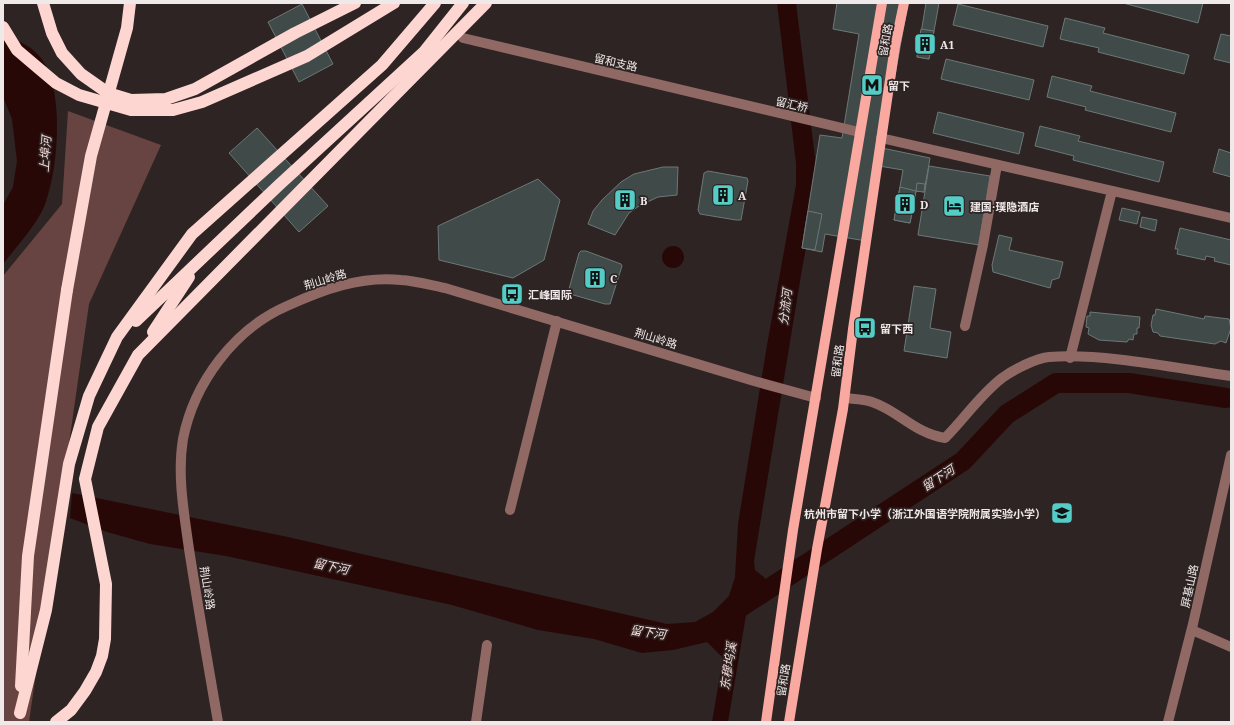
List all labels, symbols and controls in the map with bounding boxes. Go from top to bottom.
street label: 留和路 [875,22,895,58]
building icon: A1 [912,31,938,57]
place label: A1 [940,37,955,52]
street label: 留和支路 [593,50,639,74]
metro station icon: 留下 [859,72,885,98]
place label: 留下 [888,78,910,93]
street label: 留汇桥 [774,93,810,115]
water label: 上埠河 [35,133,55,173]
building icon: A [710,182,736,208]
building icon: B [612,187,638,213]
place label: A [738,188,747,203]
building icon: D [892,191,918,217]
place label: B [640,193,647,208]
hotel icon: 建国·璞隐酒店 [941,193,967,219]
place label: D [920,197,928,212]
place label: 建国·璞隐酒店 [970,199,1039,214]
street label: 荆山岭路 [302,265,348,293]
building icon: C [582,265,608,291]
place label: C [610,271,617,286]
bus stop icon: 汇峰国际 [499,281,525,307]
water label: 分流河 [774,286,796,326]
place label: 汇峰国际 [528,287,572,302]
bus stop icon: 留下西 [852,315,878,341]
place label: 留下西 [880,321,913,336]
street label: 荆山岭路 [633,324,679,352]
street label: 留和路 [828,344,846,378]
water label: 留下河 [918,460,959,495]
school or university icon: 杭州市留下小学（浙江外国语学院附属实验小学） [1049,500,1075,526]
place label: 杭州市留下小学（浙江外国语学院附属实验小学） [804,506,1046,521]
water label: 留下河 [312,554,352,578]
street label: 屏基山路 [1177,563,1201,609]
street label: 荆山岭路 [197,565,219,611]
water label: 留下河 [629,621,669,643]
water label: 东穆坞溪 [716,639,740,691]
street label: 留和路 [773,663,793,697]

